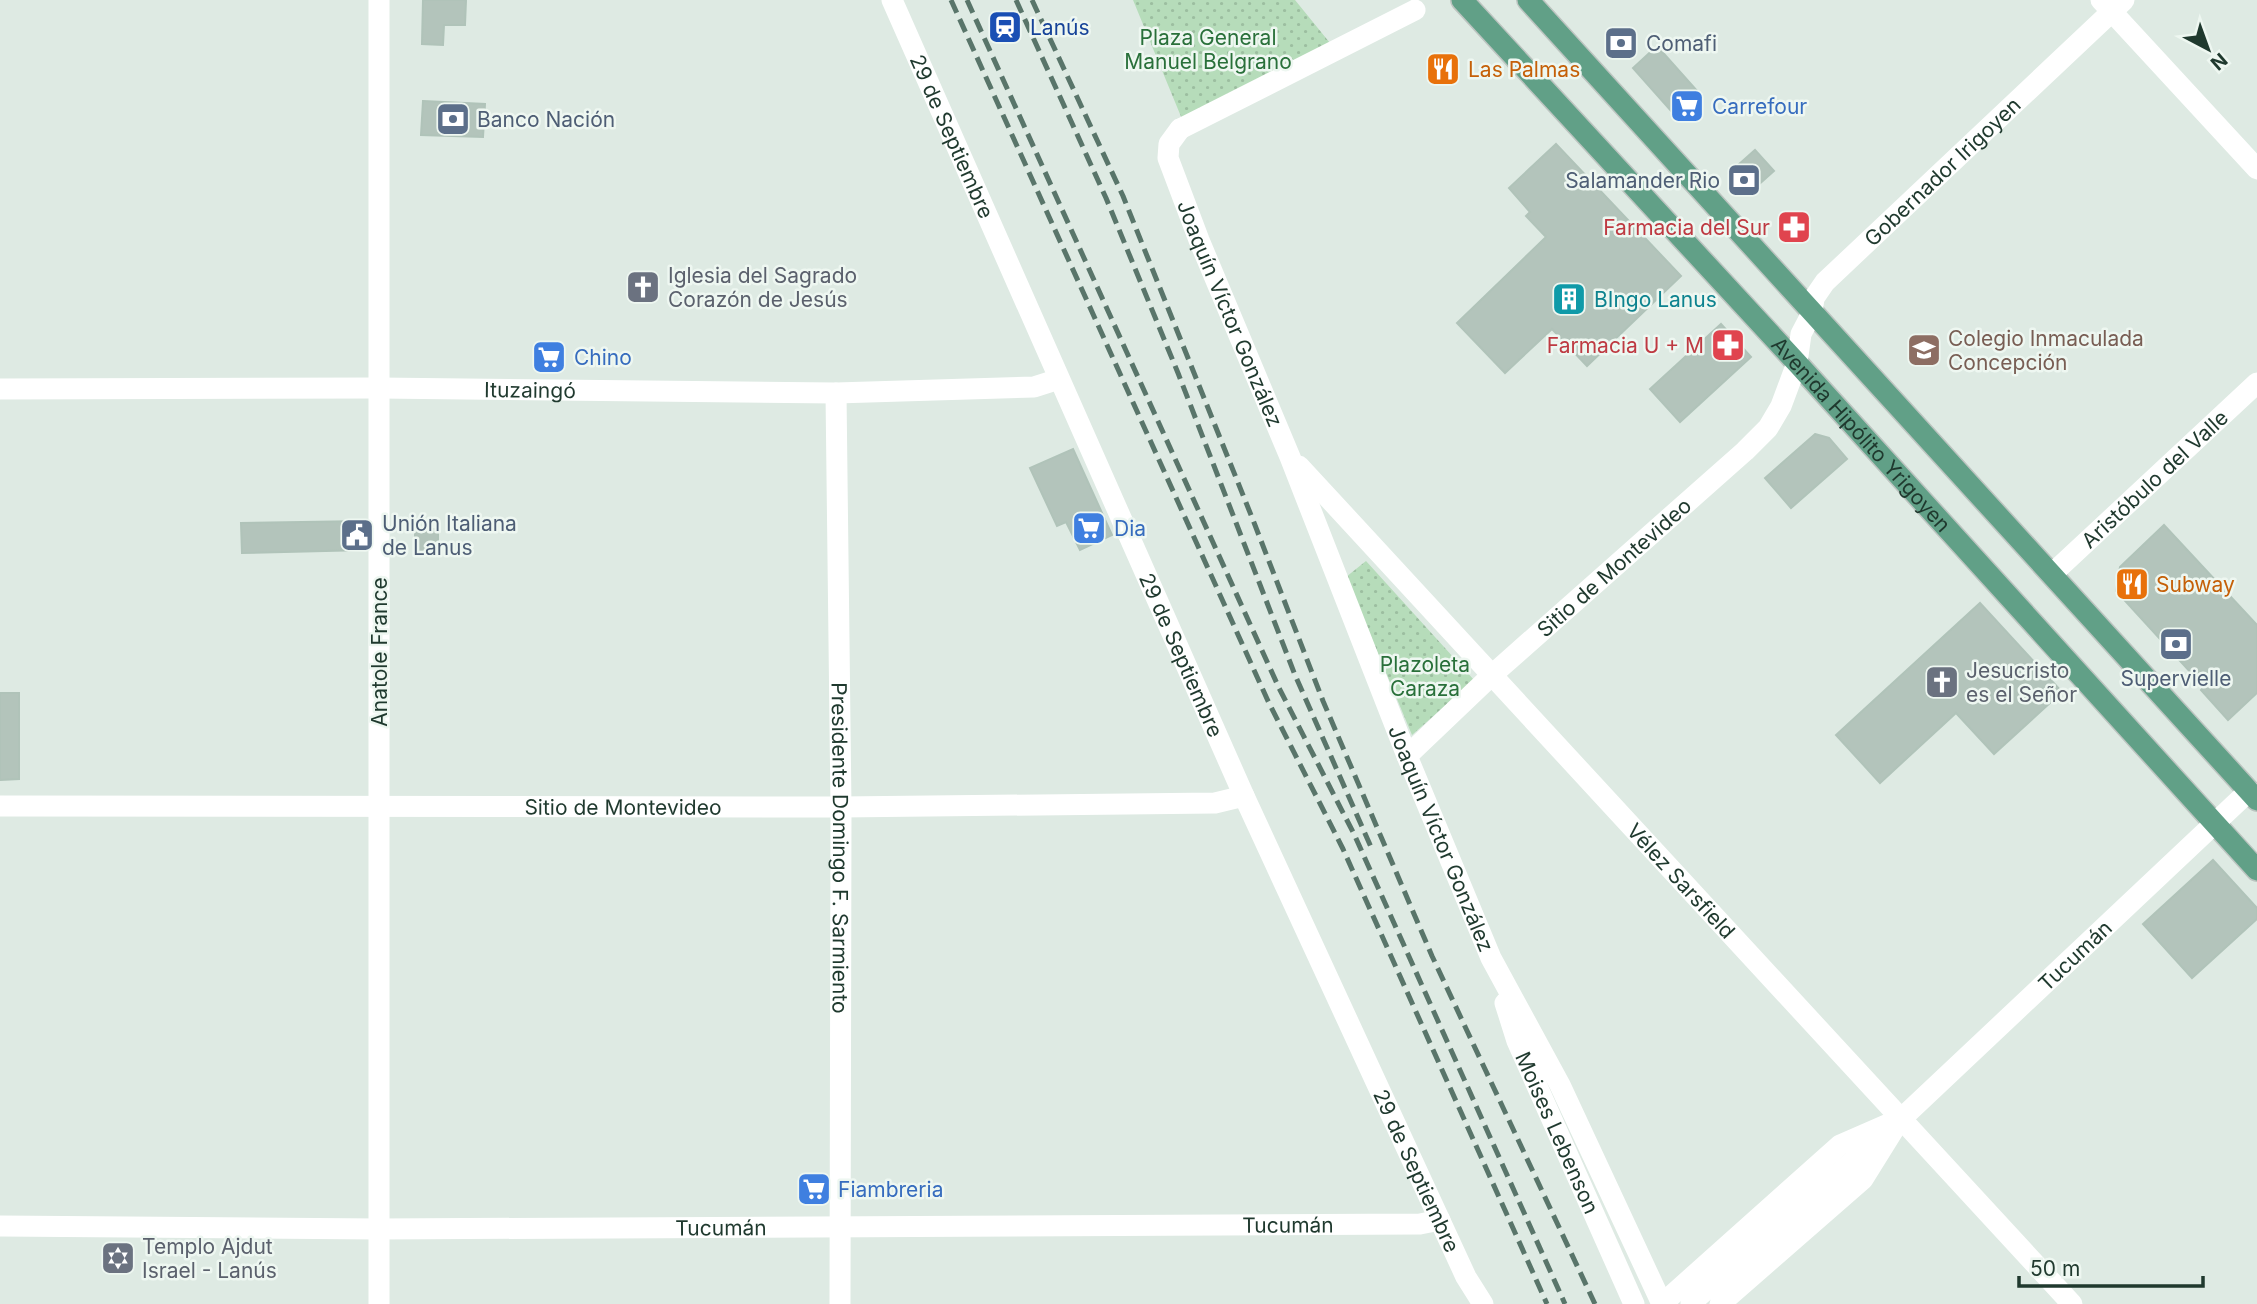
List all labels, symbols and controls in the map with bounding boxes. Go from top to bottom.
station icon: Lanús [986,8,1024,46]
north arrow [2173,14,2243,84]
place label: Lanús [1030,15,1090,40]
bank icon: Comafi [1602,24,1640,62]
park label: Plaza General Manuel Belgrano [1124,25,1292,74]
place label: Comafi [1646,31,1717,56]
text: N [2206,48,2232,75]
street label: 29 de Septiembre [905,50,999,222]
restaurant icon: Las Palmas [1424,50,1462,88]
place label: Las Palmas [1468,57,1580,82]
supermarket icon: Carrefour [1668,87,1706,125]
street label: Gobernador Irigoyen [1859,92,2025,251]
place label: Carrefour [1712,94,1807,119]
bank icon: Banco Nación [434,100,472,138]
place label: Banco Nación [477,107,615,132]
bank icon: Salamander Rio [1725,161,1763,199]
place label: Salamander Rio [1565,168,1720,193]
street label: Joaquín Víctor González [1173,197,1288,430]
pharmacy icon: Farmacia del Sur [1775,208,1813,246]
place label: Farmacia del Sur [1603,215,1770,240]
place label: Iglesia del Sagrado Corazón de Jesús [668,263,857,312]
church icon: Iglesia del Sagrado Corazón de Jesús [624,268,662,306]
building icon: BIngo Lanus [1550,280,1588,318]
place label: BIngo Lanus [1594,287,1717,312]
pharmacy icon: Farmacia U + M [1709,326,1747,364]
place label: Colegio Inmaculada Concepción [1948,326,2144,375]
school or university icon: Colegio Inmaculada Concepción [1905,331,1943,369]
street label: Avenida Hipólito Yrigoyen [1767,332,1956,537]
place label: Farmacia U + M [1547,333,1704,358]
supermarket icon: Chino [530,338,568,376]
place label: Chino [574,345,632,370]
street label: Ituzaingó [484,377,576,403]
street label: Aristóbulo del Valle [2076,404,2233,553]
street label: Sitio de Montevideo [1532,493,1696,642]
supermarket icon: Dia [1070,509,1108,547]
place label: Unión Italiana de Lanus [382,511,517,560]
public building icon: Unión Italiana de Lanus [338,516,376,554]
place label: Dia [1114,516,1146,541]
restaurant icon: Subway [2113,565,2151,603]
street label: 29 de Septiembre [1134,569,1229,741]
place label: Subway [2156,572,2235,597]
street label: Anatole France [367,577,392,727]
bank icon: Supervielle [2157,625,2195,663]
park label: Plazoleta Caraza [1380,652,1470,701]
place label: Jesucristo es el Señor [1966,658,2077,707]
church icon: Jesucristo es el Señor [1923,663,1961,701]
place label: Supervielle [2121,666,2231,691]
street label: Presidente Domingo F. Sarmiento [827,682,854,1014]
street label: Joaquín Víctor González [1384,722,1499,955]
street label: Sitio de Montevideo [524,794,722,819]
street label: Vélez Sarsfield [1622,818,1741,943]
street label: Tucumán [2033,915,2117,996]
street label: Moises Lebenson [1511,1048,1605,1217]
street label: 29 de Septiembre [1369,1085,1465,1256]
supermarket icon: Fiambreria [795,1170,833,1208]
place label: Fiambreria [838,1177,943,1202]
street label: Tucumán [1242,1212,1334,1237]
street label: Tucumán [675,1215,767,1240]
place label: Templo Ajdut Israel - Lanús [142,1234,277,1283]
synagogue icon: Templo Ajdut Israel - Lanús [99,1239,137,1277]
scale bar [2019,1244,2203,1288]
text: 50 m [2030,1256,2080,1281]

